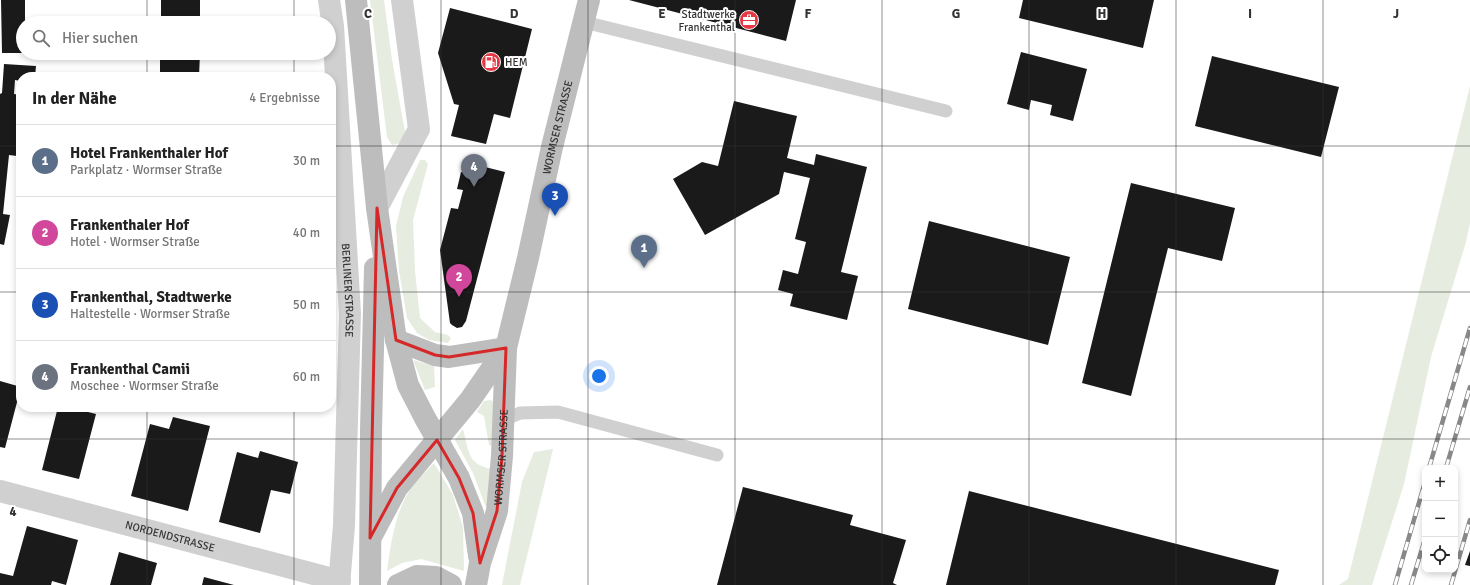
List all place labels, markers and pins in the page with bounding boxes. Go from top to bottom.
place label: Stadtwerke Frankenthal [679,8,735,34]
office icon: Stadtwerke Frankenthal [738,9,760,31]
fuel station icon: HEM [480,51,502,73]
place label: HEM [505,56,528,69]
pin: 4 [461,154,487,187]
pin: 3 [542,183,568,216]
pin: 1 [631,235,657,268]
pin: 2 [446,264,472,297]

